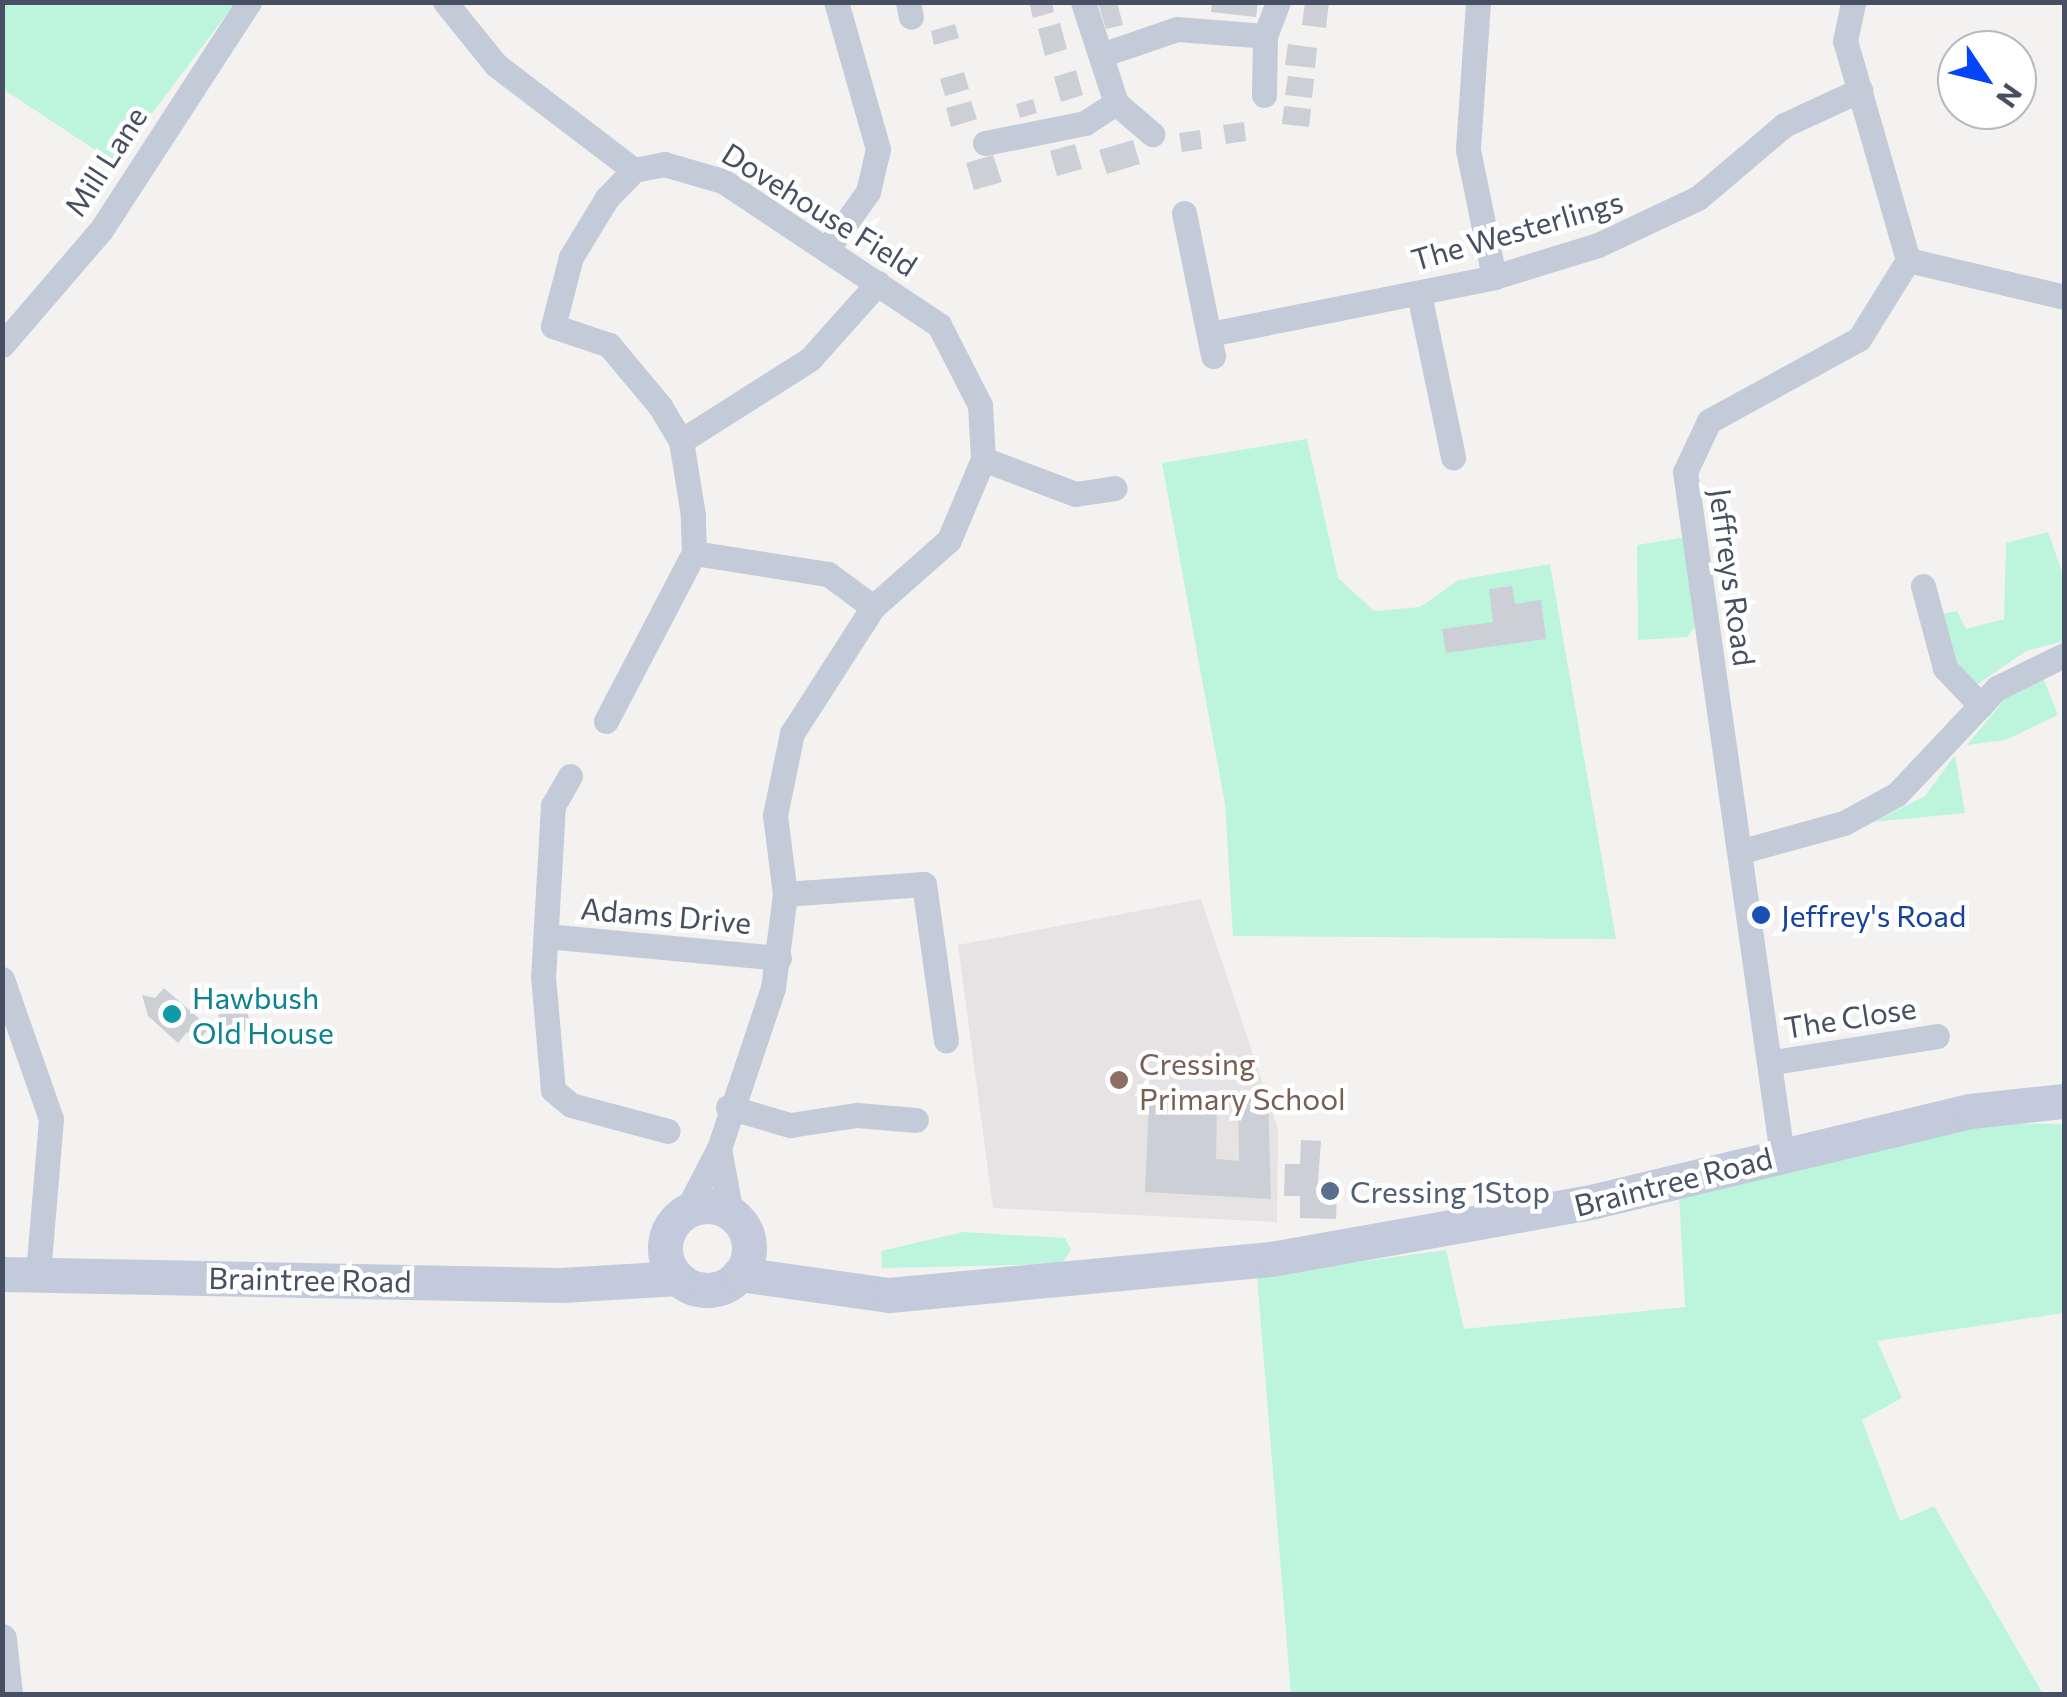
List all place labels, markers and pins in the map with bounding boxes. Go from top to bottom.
place label: Jeffrey's Road [1781,897,1966,933]
marker: Jeffrey's Road [1750,904,1772,926]
place label: Hawbush Old House [192,979,334,1050]
marker: Hawbush Old House [161,1003,183,1025]
place label: Cressing Primary School [1139,1045,1346,1116]
marker: Cressing Primary School [1108,1069,1130,1091]
place label: Cressing 1Stop [1350,1173,1550,1209]
marker: Cressing 1Stop [1319,1180,1341,1202]

